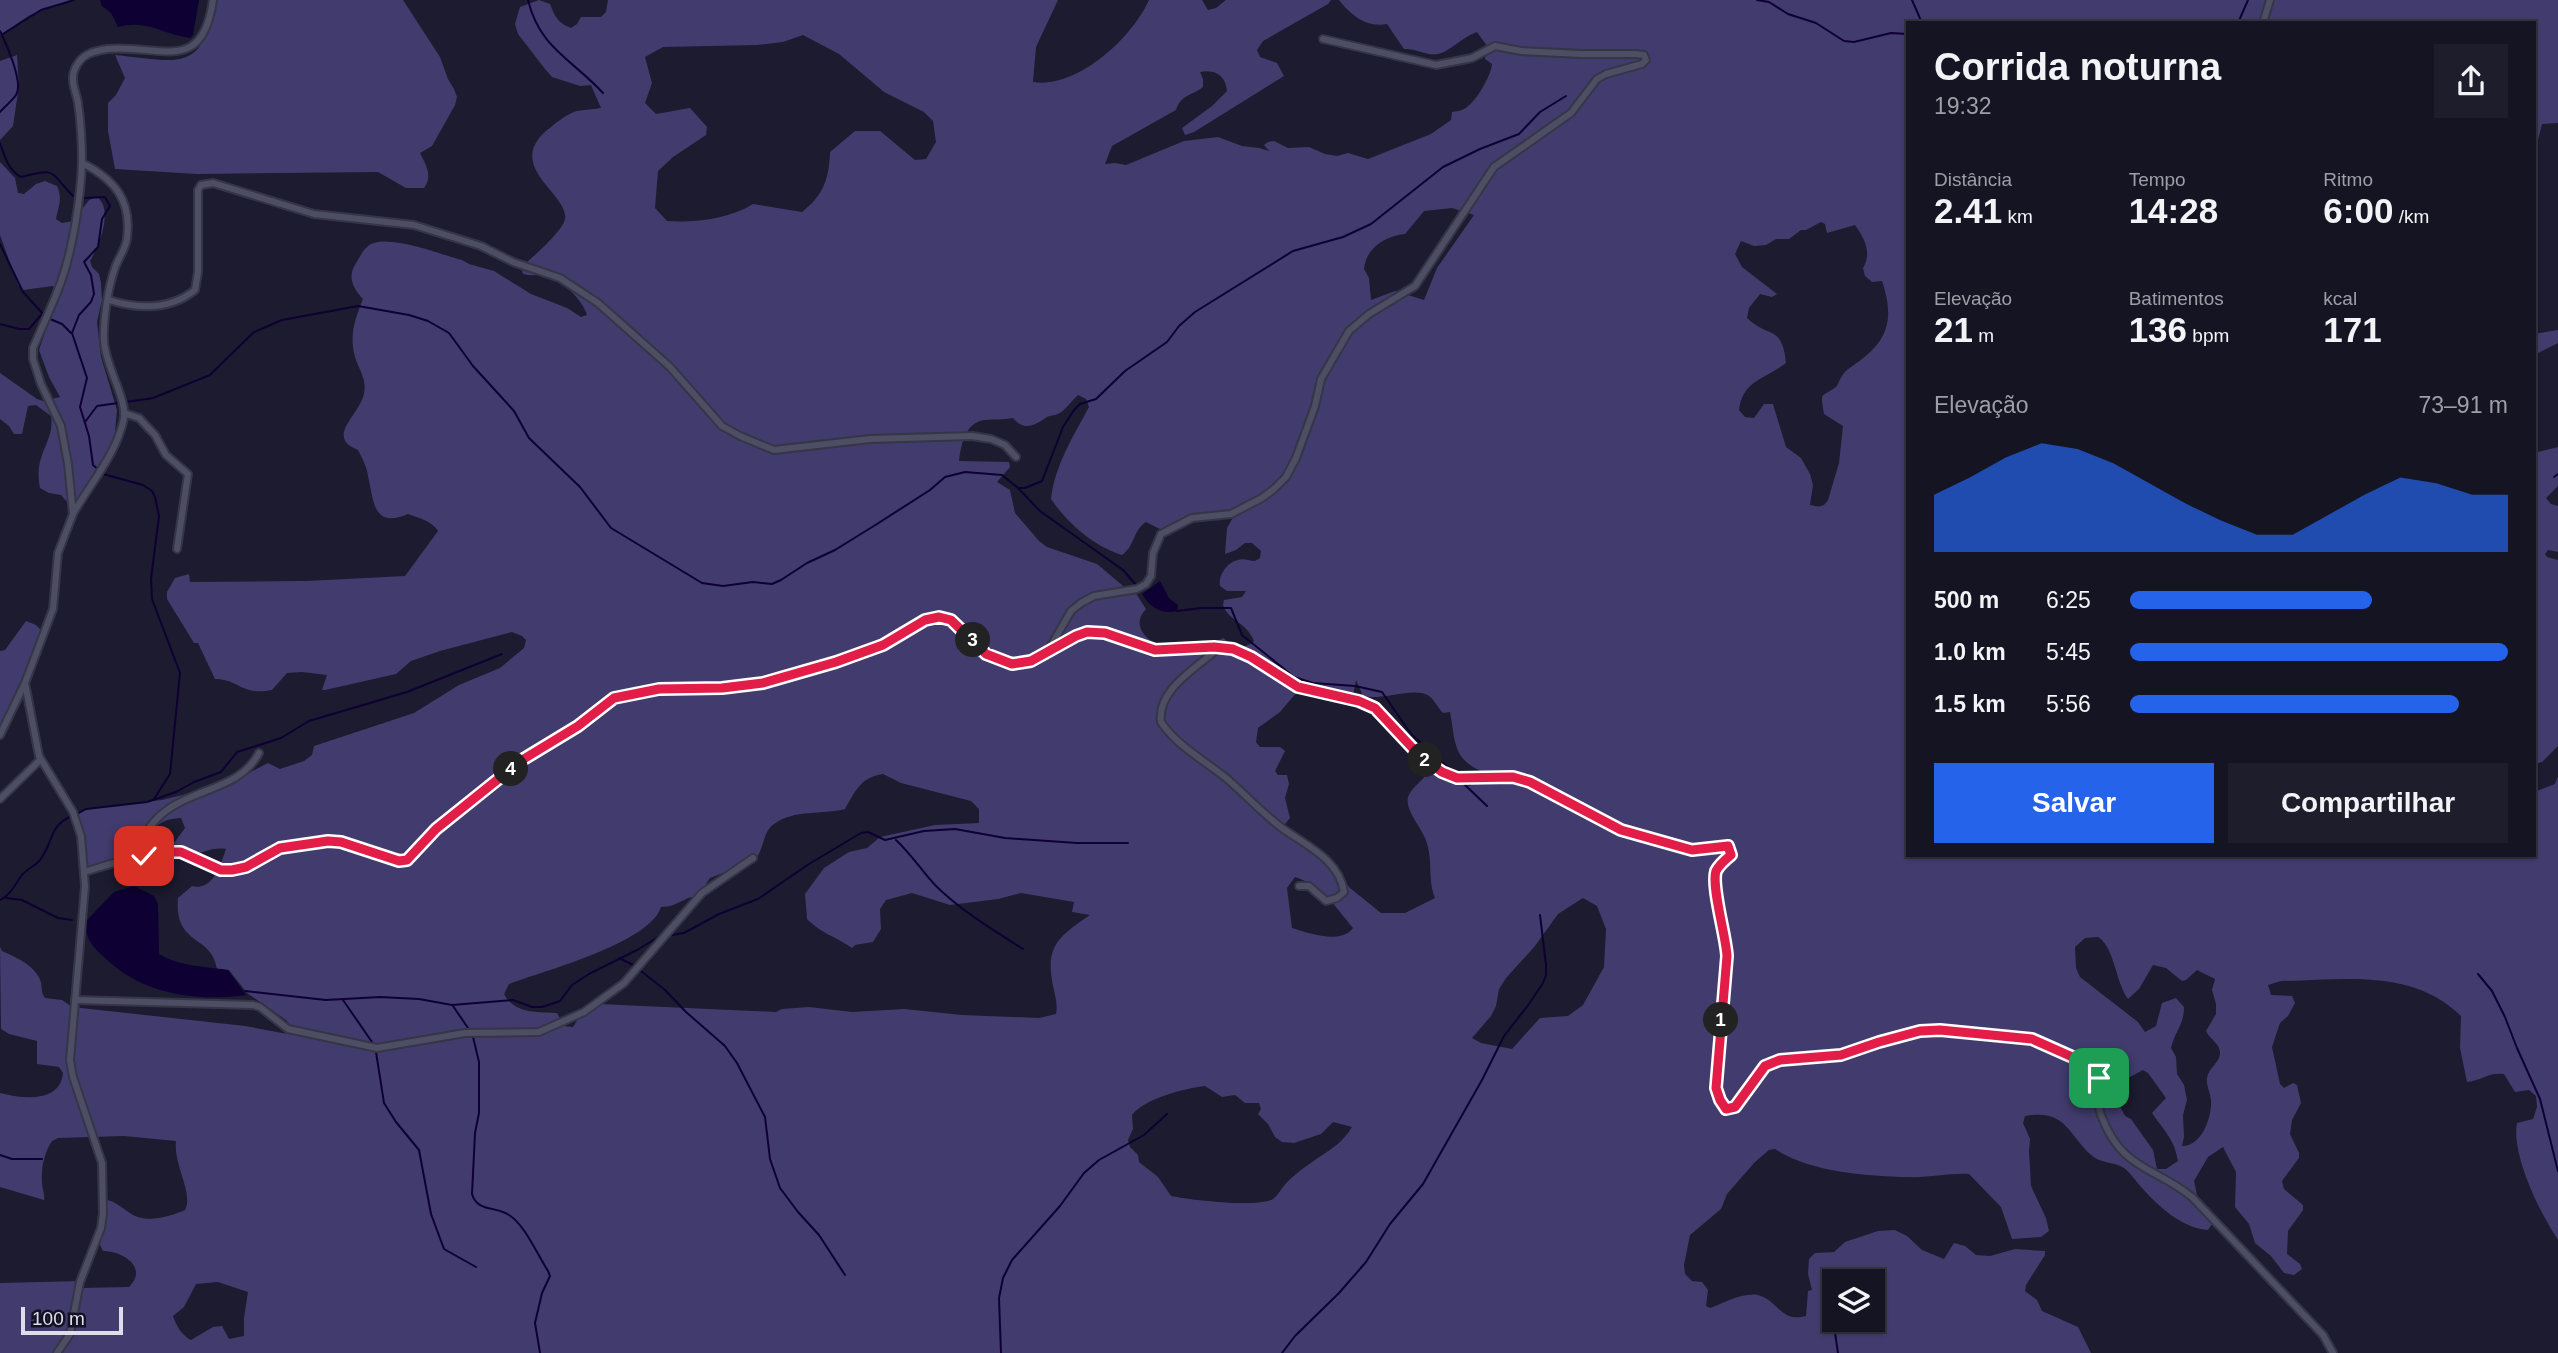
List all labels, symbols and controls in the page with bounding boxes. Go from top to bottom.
button: share [2434,44,2508,118]
text: Corrida noturna [1934,46,2221,88]
text: 19:32 [1934,93,1992,119]
text: Distância [1934,169,2012,190]
text: Tempo [2129,169,2186,190]
text: Ritmo [2323,169,2373,190]
text: 2.41 [1934,191,2002,230]
text: 14:28 [2129,191,2218,230]
text: 6:00 [2323,191,2393,230]
text: km [2002,206,2033,227]
text: /km [2393,206,2429,227]
text: Elevação [1934,288,2012,309]
text: Batimentos [2129,288,2224,309]
text: kcal [2323,288,2357,309]
text: 21 [1934,310,1973,349]
text: 136 [2129,310,2187,349]
text: 171 [2323,310,2382,349]
text: m [1973,325,1994,346]
text: bpm [2187,325,2229,346]
text: Elevação [1934,392,2029,418]
text: 73–91 m [2418,392,2508,418]
text: 500 m [1934,587,1999,613]
text: 6:25 [2046,587,2091,613]
pin: 3 [956,622,990,658]
text: 3 [967,629,978,650]
text: 1.0 km [1934,639,2006,665]
text: 5:45 [2046,639,2091,665]
text: 1.5 km [1934,691,2006,717]
text: 5:56 [2046,691,2091,717]
pin: 2 [1408,742,1442,778]
text: 2 [1419,749,1430,770]
pin: 4 [494,752,528,786]
text: 4 [505,758,516,779]
button: Salvar [1934,763,2214,843]
button: Compartilhar [2228,763,2508,843]
pin [114,826,174,886]
icon: check [125,837,163,875]
pin: 1 [1704,1002,1738,1038]
text: 1 [1715,1009,1726,1030]
pin [2069,1048,2129,1108]
icon: arrive [2080,1059,2118,1097]
map controls [1822,1269,1885,1332]
button: layers [1822,1269,1885,1332]
scale bar [21,1304,122,1336]
text: 100 m [32,1308,85,1329]

